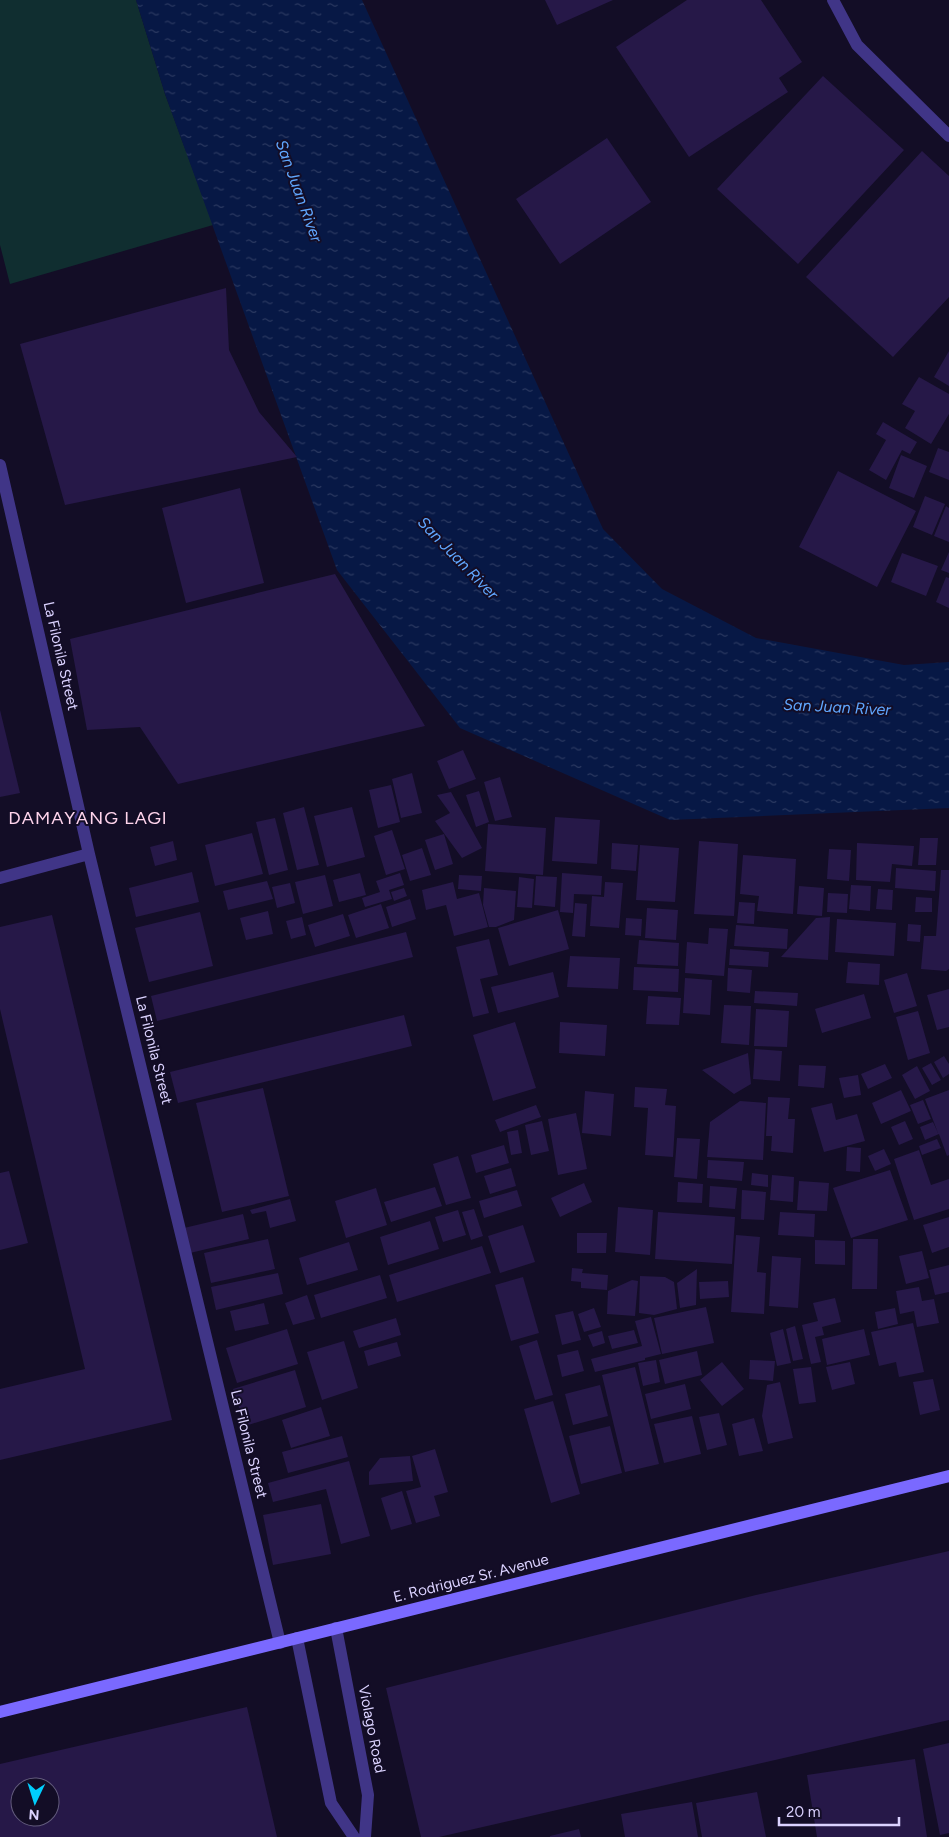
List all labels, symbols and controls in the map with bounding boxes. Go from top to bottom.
water label: San Juan River [272,137,327,245]
water label: San Juan River [414,513,503,604]
street label: La Filonila Street [40,600,82,713]
water label: San Juan River [783,695,892,719]
district label: DAMAYANG LAGI [8,807,168,829]
street label: La Filonila Street [132,994,176,1106]
street label: La Filonila Street [227,1388,271,1500]
street label: E. Rodriguez Sr. Avenue [391,1550,551,1606]
street label: Violago Road [355,1683,389,1775]
north arrow [10,1777,60,1827]
scale bar [779,1794,899,1826]
text: 20 m [786,1803,820,1821]
text: N [28,1806,40,1823]

